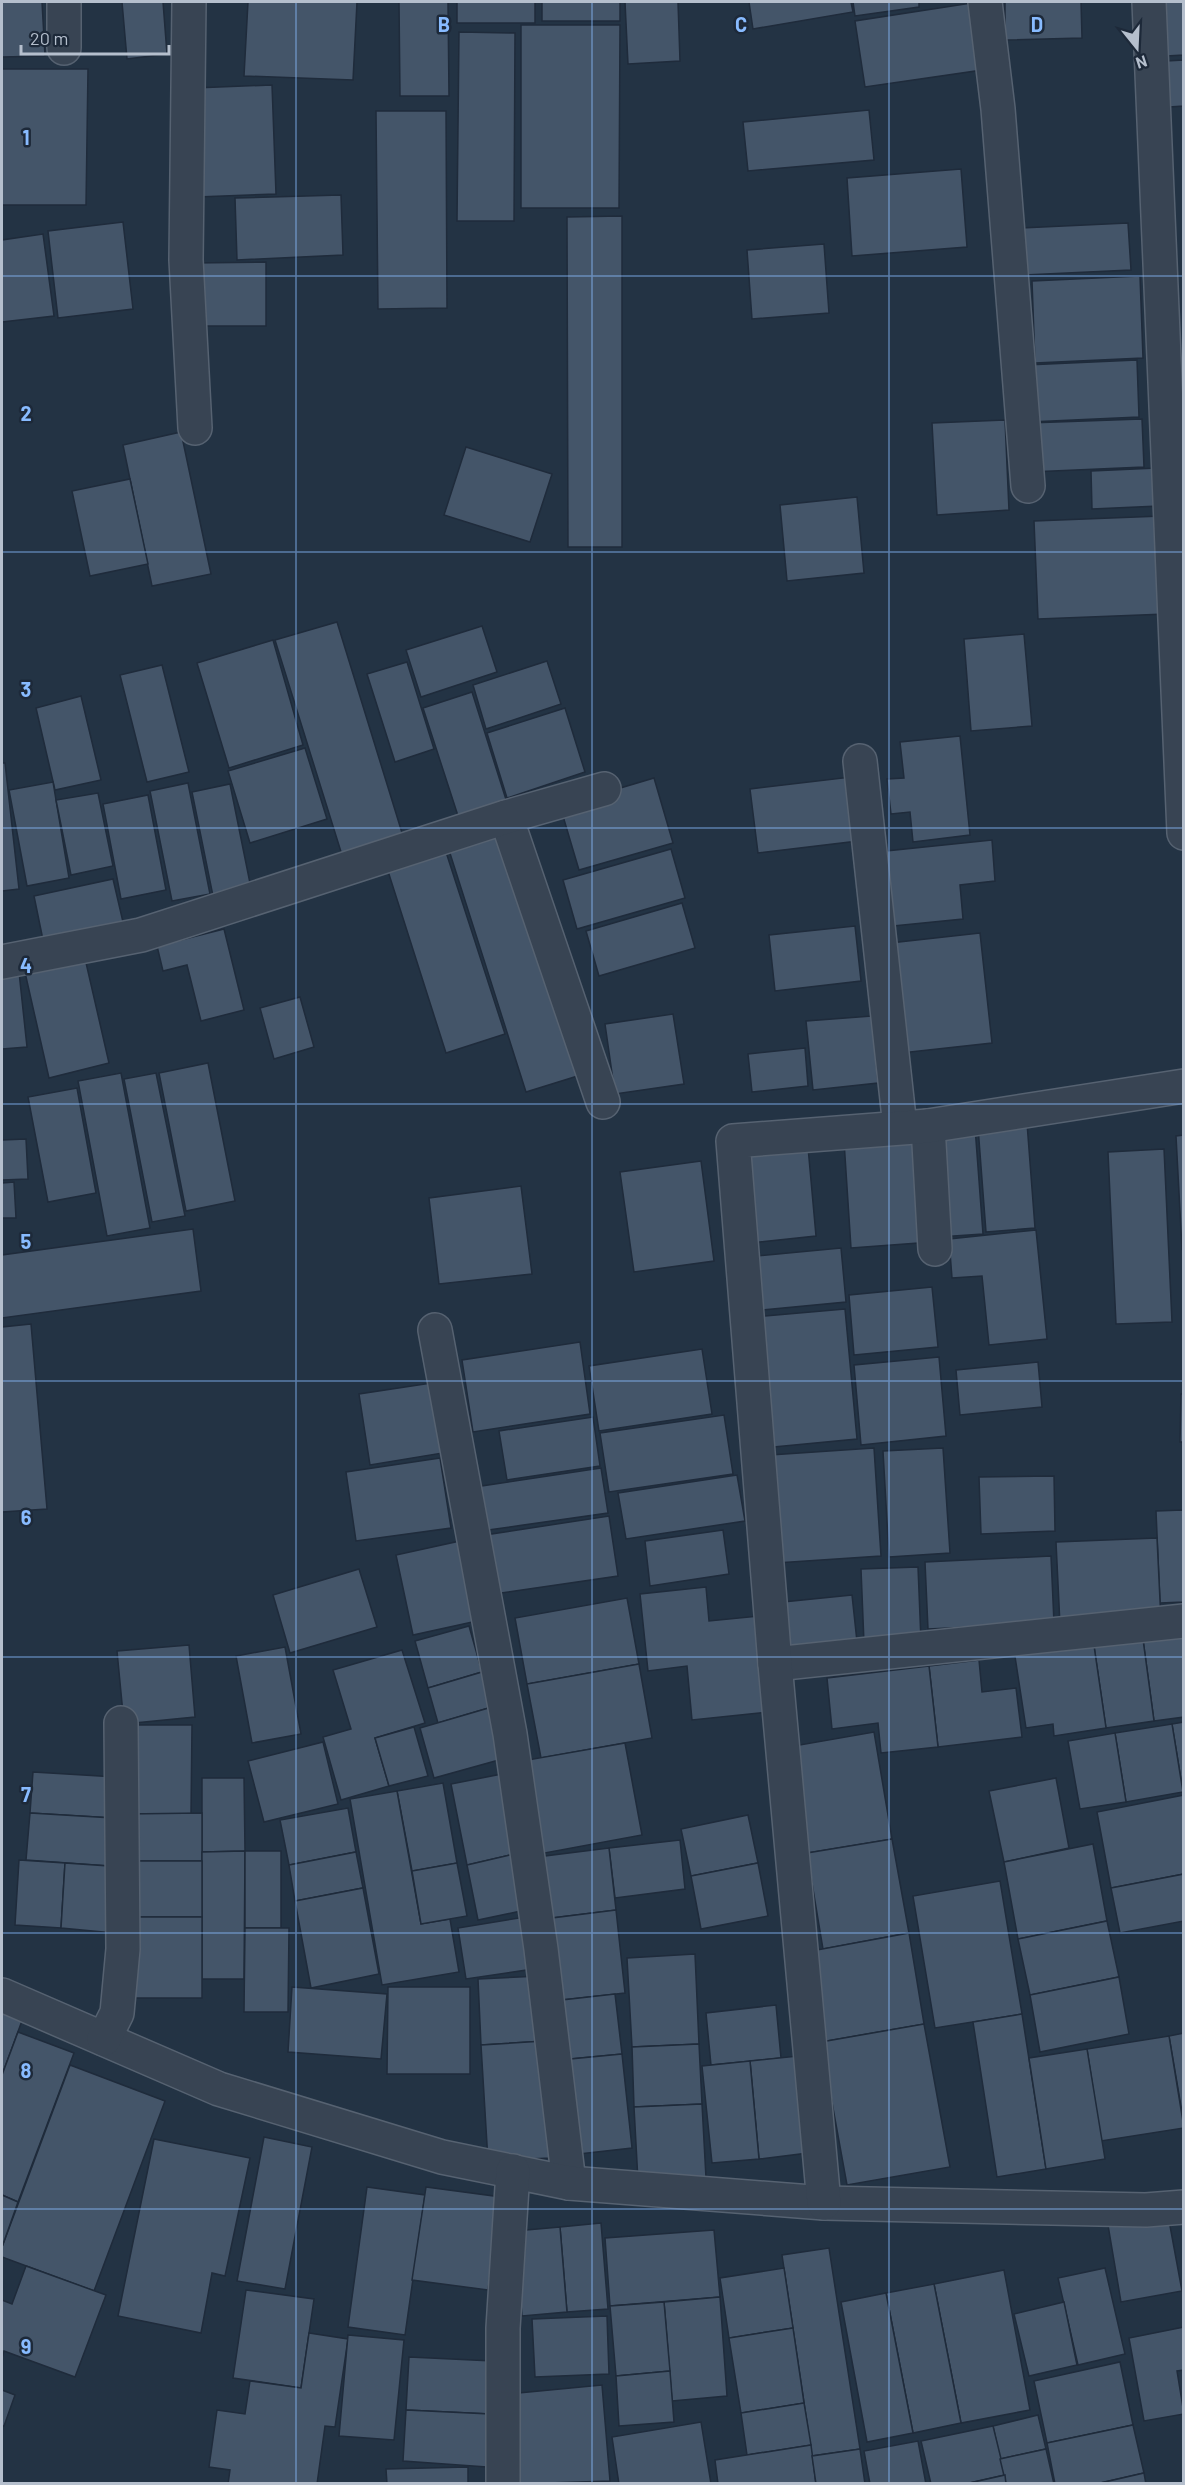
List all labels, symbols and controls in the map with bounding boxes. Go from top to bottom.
text: B [438,12,450,36]
text: C [735,12,747,36]
text: D [1031,12,1043,36]
scale bar [21,18,170,56]
north arrow [1107,18,1167,78]
text: 20 m [30,27,68,49]
text: N [1134,52,1150,73]
text: 1 [22,125,30,149]
text: 2 [20,401,32,425]
text: 3 [21,677,31,701]
text: 4 [20,953,32,977]
text: 5 [21,1229,32,1253]
text: 6 [21,1505,32,1529]
text: 7 [21,1782,31,1806]
text: 8 [21,2058,32,2082]
text: 9 [21,2334,31,2358]

